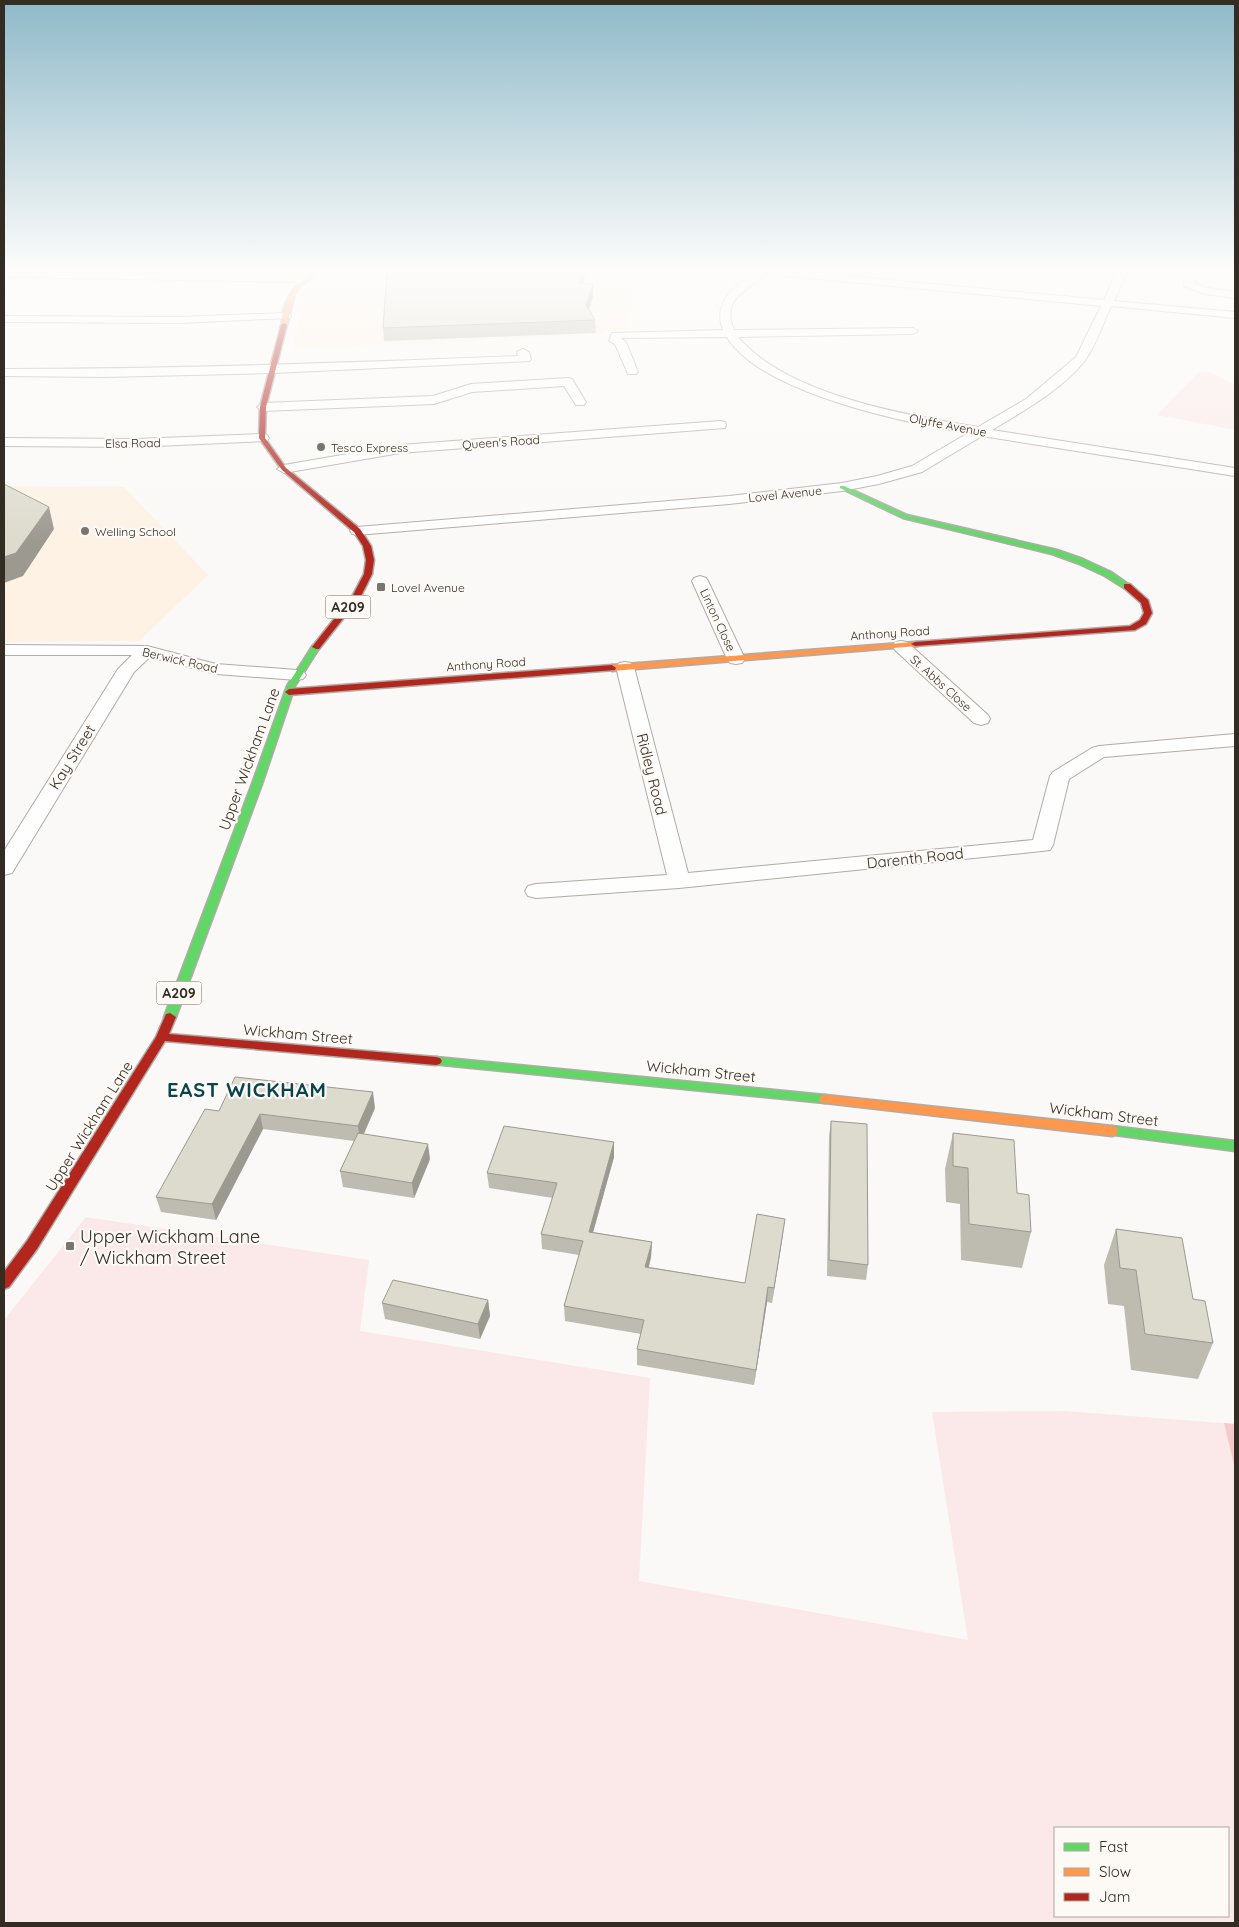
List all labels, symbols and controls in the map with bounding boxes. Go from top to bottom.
street label: Olyffe Avenue [908,410,988,440]
street label: Queen's Road [462,432,540,452]
street label: Elsa Road [105,435,161,451]
place label: Tesco Express [331,440,409,455]
marker: Tesco Express [315,441,327,453]
street label: Lovel Avenue [748,483,823,505]
place label: Welling School [95,524,176,539]
marker: Welling School [79,525,91,537]
place label: Lovel Avenue [391,580,465,595]
marker: Lovel Avenue [375,581,387,593]
street label: Linton Close [697,586,739,654]
road number: A209 [326,596,370,618]
street label: Anthony Road [850,623,930,643]
street label: Berwick Road [141,644,219,676]
street label: St. Abbs Close [907,651,975,715]
street label: Anthony Road [446,654,526,674]
street label: Upper Wickham Lane [214,685,284,833]
street label: Kay Street [45,721,99,793]
street label: Ridley Road [633,731,671,817]
street label: Darenth Road [866,843,964,873]
road number: A209 [156,981,202,1004]
street label: Wickham Street [242,1020,354,1048]
street label: Wickham Street [645,1056,757,1086]
street label: Upper Wickham Lane [41,1057,137,1195]
district label: EAST WICKHAM [167,1077,327,1102]
street label: Wickham Street [1048,1098,1160,1130]
place label: Upper Wickham Lane / Wickham Street [80,1225,260,1269]
marker: Upper Wickham Lane / Wickham Street [64,1240,76,1252]
legend [1054,1827,1229,1917]
text: Fast [1099,1837,1128,1856]
text: Slow [1099,1862,1131,1881]
text: Jam [1099,1887,1130,1906]

